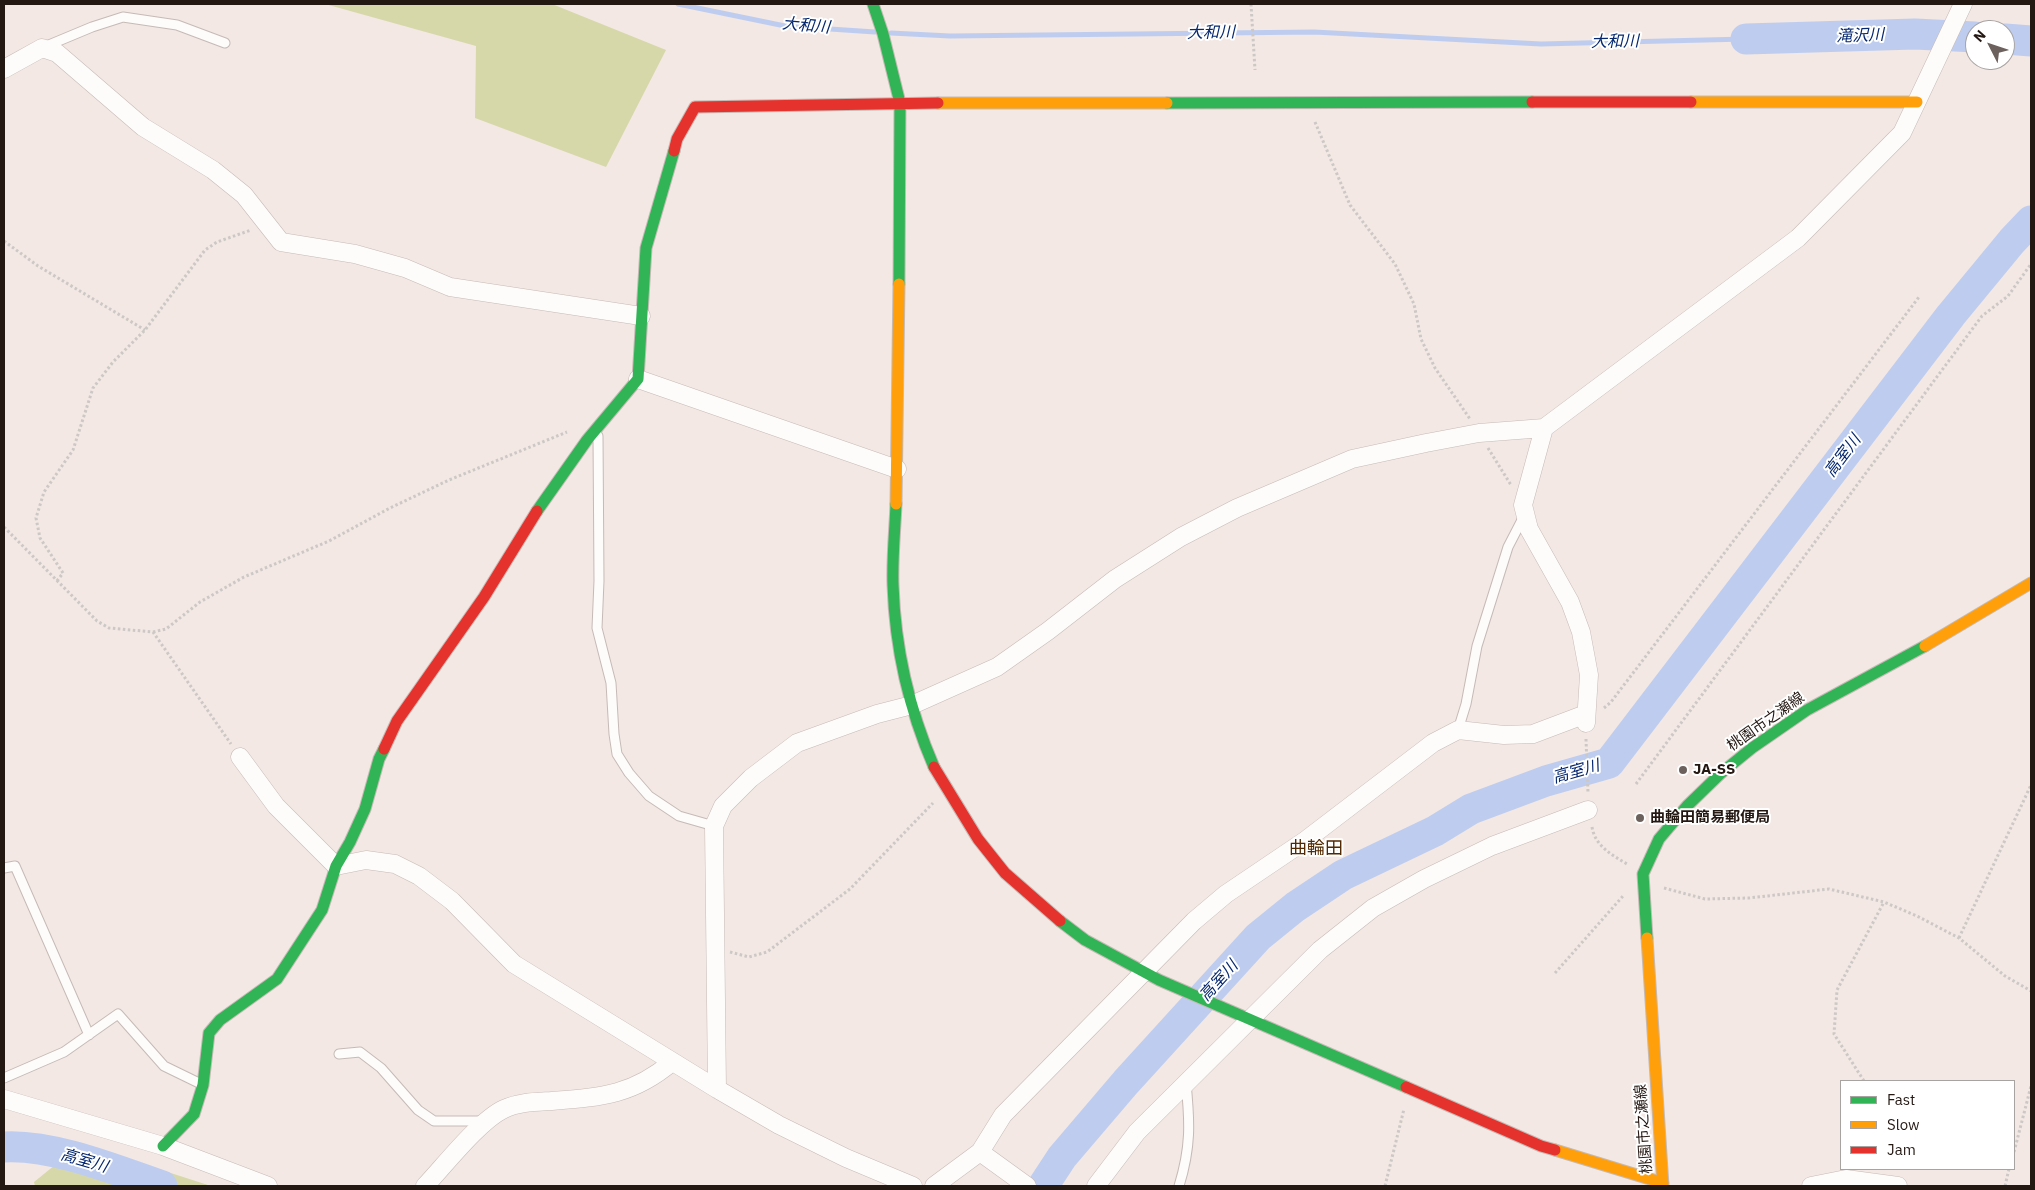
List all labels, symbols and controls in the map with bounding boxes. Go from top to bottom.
water label: 大和川 [781,14,831,38]
north arrow [1965,20,2015,70]
water label: 大和川 [1187,23,1235,43]
water label: 滝沢川 [1836,26,1884,46]
text: N [1969,26,1990,46]
water label: 大和川 [1591,32,1639,52]
water label: 高室川 [1821,431,1865,481]
street label: 桃園市之瀬線 [1724,689,1808,755]
water label: 高室川 [1550,756,1602,788]
place label: JA-SS [1693,761,1735,779]
marker: JA-SS [1677,764,1689,776]
place label: 曲輪田簡易郵便局 [1650,809,1770,827]
marker: 曲輪田簡易郵便局 [1634,812,1646,824]
district label: 曲輪田 [1289,838,1343,860]
water label: 高室川 [1196,957,1242,1005]
legend [1840,1080,2015,1170]
street label: 桃園市之瀬線 [1632,1083,1656,1175]
text: Fast [1887,1090,1915,1109]
text: Slow [1887,1115,1920,1134]
text: Jam [1887,1140,1916,1159]
water label: 高室川 [58,1145,110,1177]

